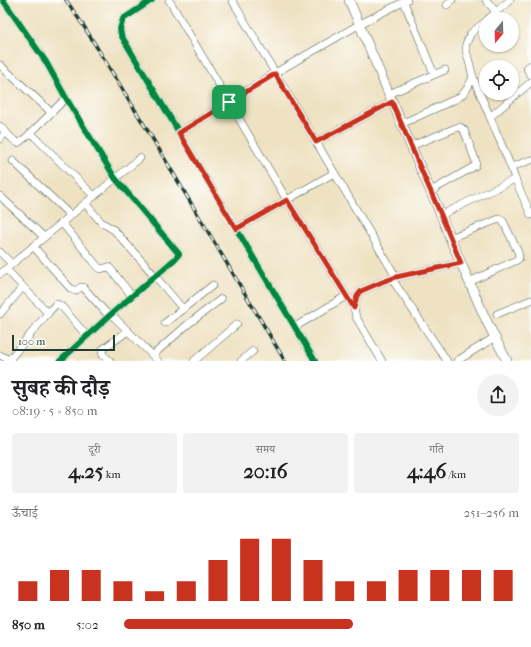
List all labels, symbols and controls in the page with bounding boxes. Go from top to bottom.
north arrow [479,12,519,52]
map controls [479,12,519,100]
button: locate [479,60,519,100]
pin [212,85,246,119]
icon: arrive [218,91,240,113]
scale bar [12,333,115,352]
text: 100 m [18,335,46,348]
button: share [477,374,519,416]
text: सुबह की दौड़ [12,375,110,401]
text: 08:19 · 5 × 850 m [12,403,98,418]
text: दूरी [89,443,100,456]
text: समय [256,443,275,456]
text: गति [429,443,444,456]
text: 4.25 [68,460,103,483]
text: 20:16 [243,460,288,483]
text: 4:46 [407,460,446,483]
text: km [103,468,121,481]
text: /km [446,468,466,481]
text: ऊँचाई [12,505,38,520]
text: 251–256 m [463,505,519,520]
text: 850 m [12,617,45,632]
text: 5:02 [76,617,99,632]

